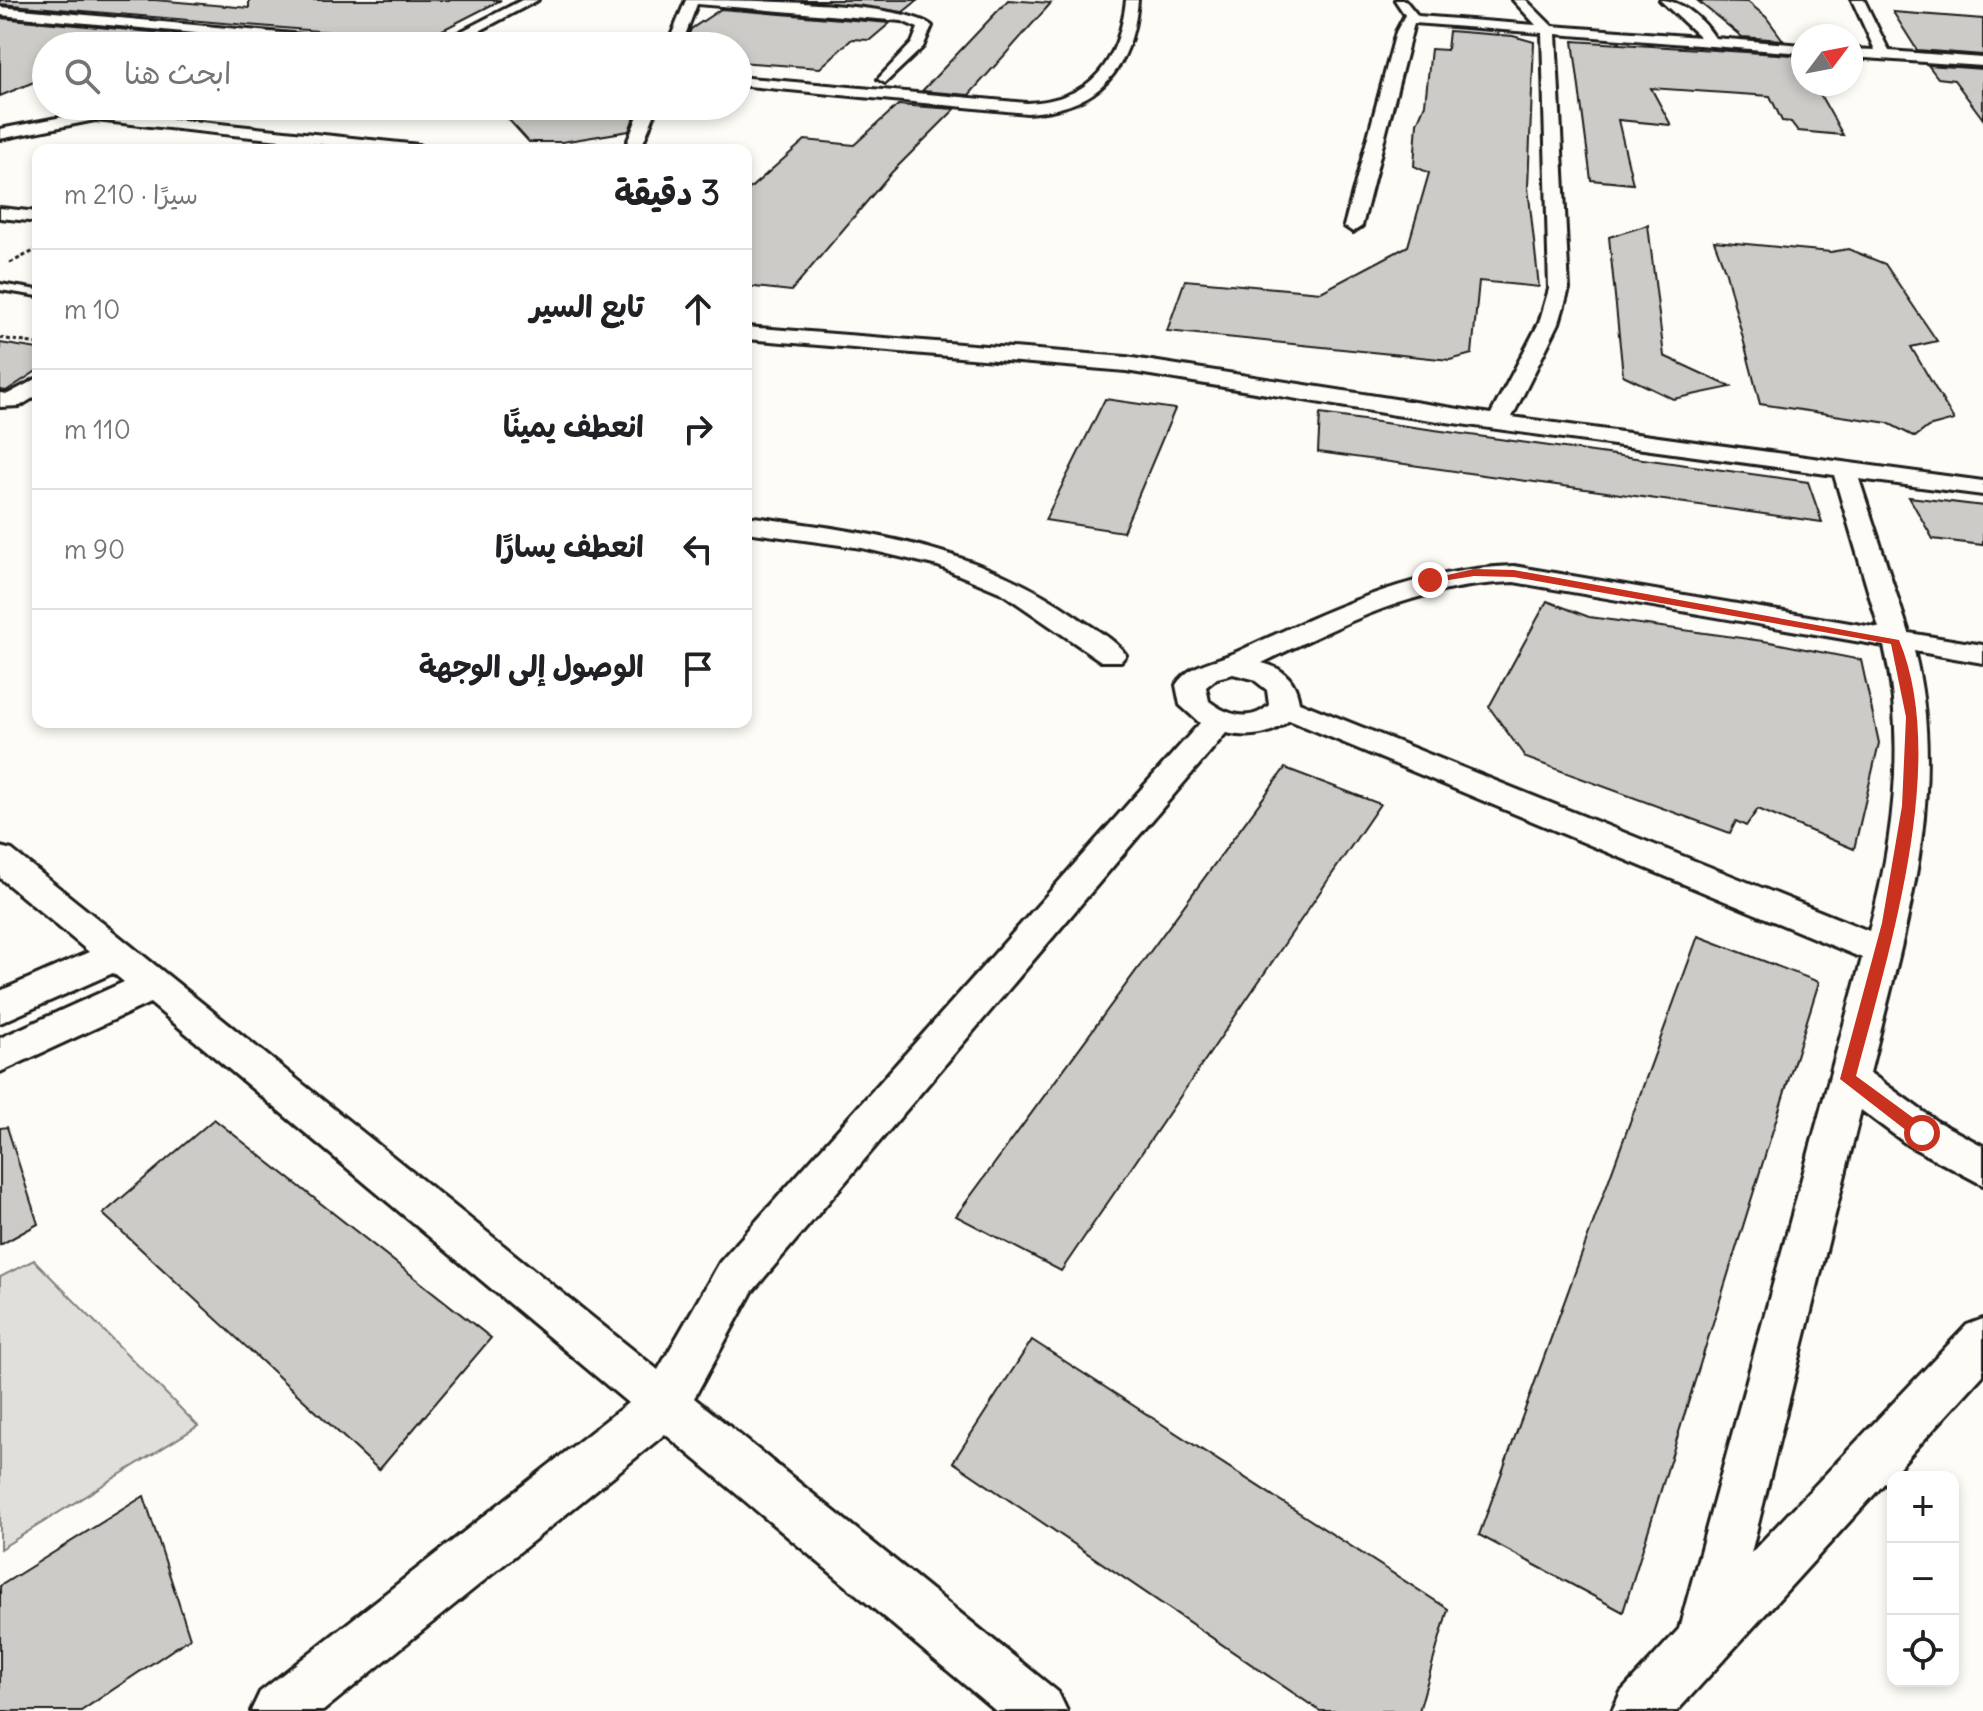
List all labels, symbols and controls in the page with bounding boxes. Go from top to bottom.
north arrow [1791,24,1863,96]
search box [32,32,752,120]
icon: search [60,54,104,98]
text: ابحث هنا [124,54,231,92]
text: 3 دقيقة [614,171,720,214]
text: سيرًا · 210 m [64,178,198,211]
text: تابع السير [530,287,644,325]
icon: ahead [676,287,720,331]
text: 10 m [64,293,120,326]
text: انعطف يمينًا [503,407,644,445]
icon: right [676,407,720,451]
text: 110 m [64,413,131,446]
text: انعطف يسارًا [495,527,644,565]
icon: left [676,527,720,571]
text: 90 m [64,533,125,566]
route end [1412,562,1448,598]
text: الوصول إلى الوجهة [419,647,644,685]
icon: arrive [676,647,720,691]
route start [1904,1115,1940,1151]
map controls [1887,1471,1959,1687]
button: + [1887,1471,1959,1543]
button: − [1887,1543,1959,1615]
button: locate [1887,1615,1959,1687]

